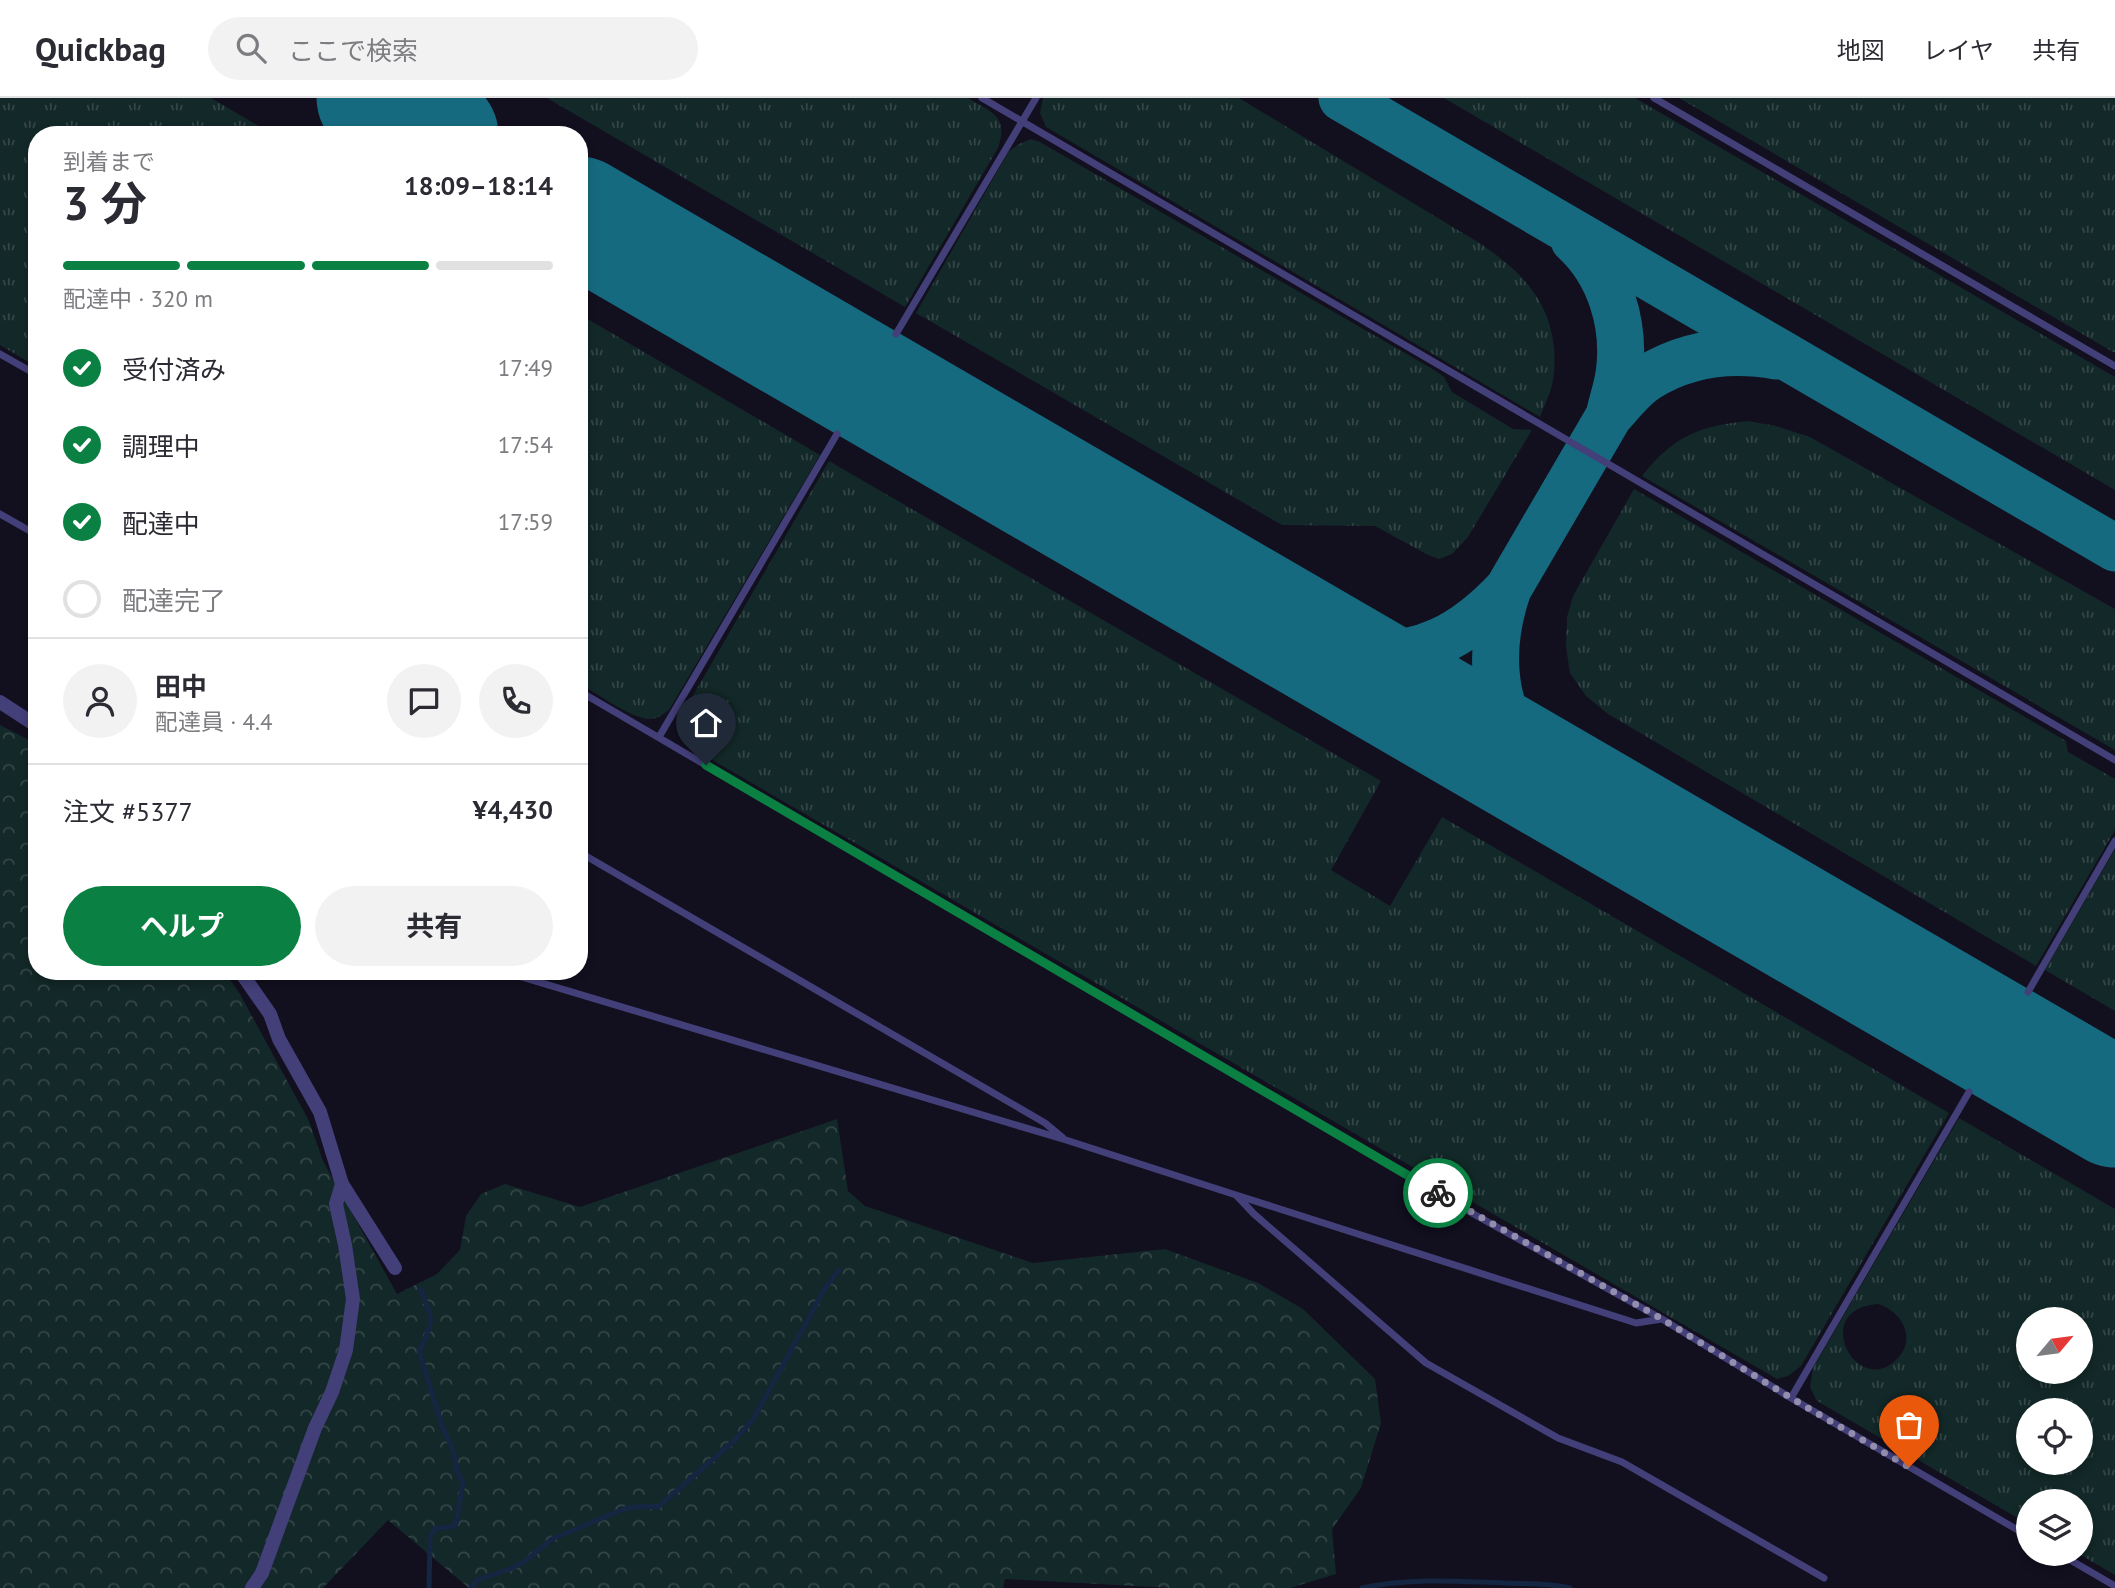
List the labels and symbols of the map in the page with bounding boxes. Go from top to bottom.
pin [676,693,736,765]
courier [1403,1158,1473,1228]
north arrow [2016,1307,2093,1384]
pin [1879,1395,1939,1467]

